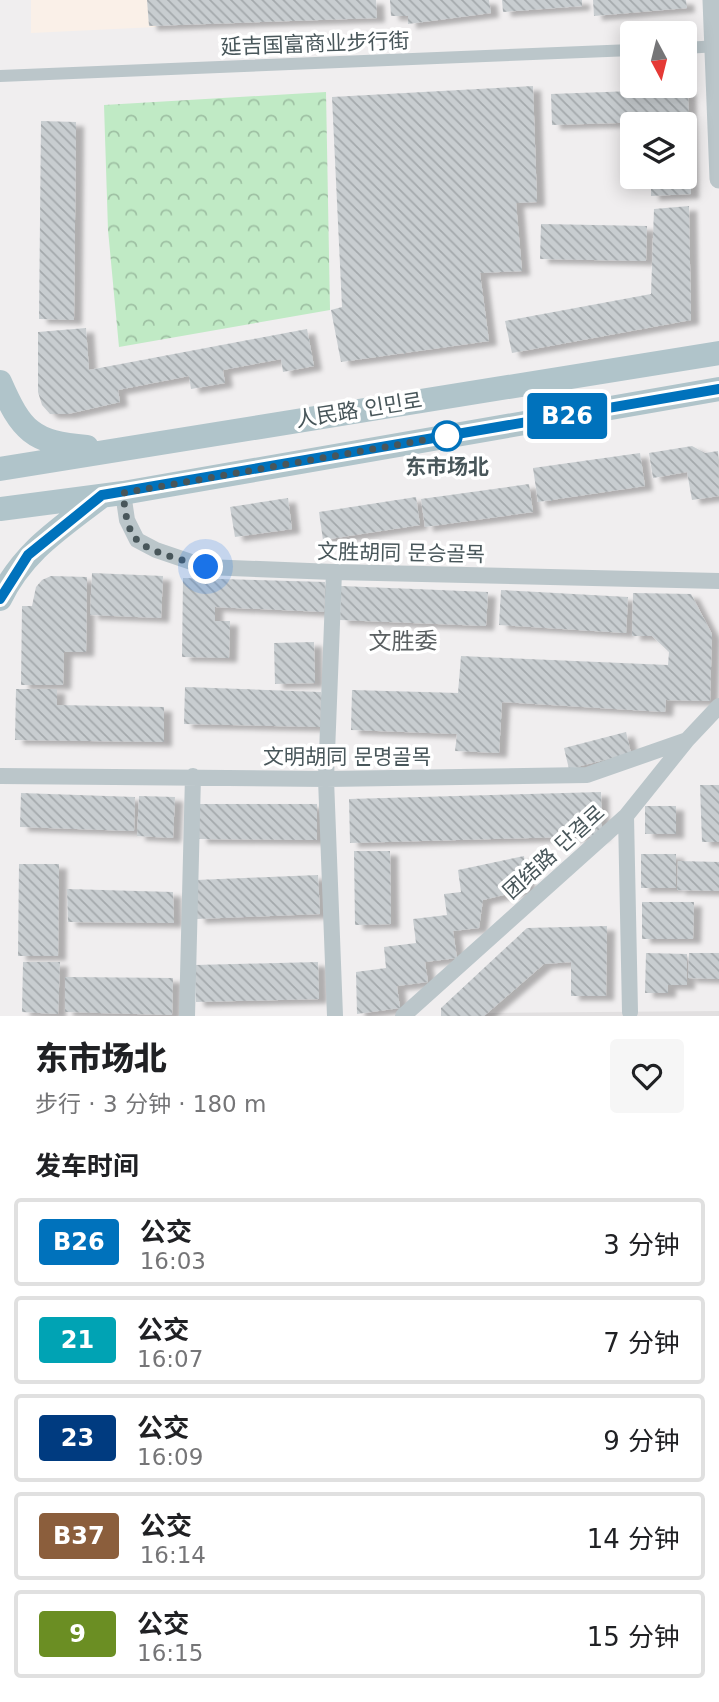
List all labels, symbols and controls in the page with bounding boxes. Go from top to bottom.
north arrow [620,21,696,98]
map controls [620,21,697,189]
street label: 延吉国富商业步行街 [220,29,410,59]
button: layers [620,112,697,189]
street label: 人民路 인민로 [294,388,424,432]
line badge: B26 [527,393,607,439]
text: B26 [541,402,593,430]
marker: 东市场北 [432,421,462,451]
place label: 东市场北 [405,455,489,479]
street label: 文胜胡同 문승골목 [317,540,485,566]
your location [188,549,223,584]
district label: 文胜委 [369,628,438,654]
street label: 文明胡同 문명골목 [263,745,431,769]
street label: 团结路 단결로 [499,800,609,904]
text: 东市场北 [35,1039,167,1078]
button: heart [610,1039,684,1113]
text: 步行 · 3 分钟 · 180 m [35,1091,266,1117]
text: 发车时间 [35,1151,139,1181]
text: 公交 [140,1217,192,1247]
text: B26 [53,1228,105,1256]
text: 3 分钟 [603,1230,680,1260]
text: 16:03 [140,1248,206,1274]
text: 公交 [137,1315,189,1345]
text: 21 [61,1326,94,1354]
text: 7 分钟 [603,1328,680,1358]
text: 16:07 [137,1346,203,1372]
text: 公交 [137,1413,189,1443]
text: 23 [61,1424,94,1452]
text: 9 分钟 [603,1426,680,1456]
text: 16:09 [137,1444,203,1470]
text: 公交 [140,1511,192,1541]
text: B37 [53,1522,105,1550]
text: 14 分钟 [587,1524,680,1554]
text: 16:14 [140,1542,206,1568]
text: 公交 [137,1609,189,1639]
text: 9 [69,1620,86,1648]
text: 15 分钟 [587,1622,680,1652]
text: 16:15 [137,1640,203,1666]

